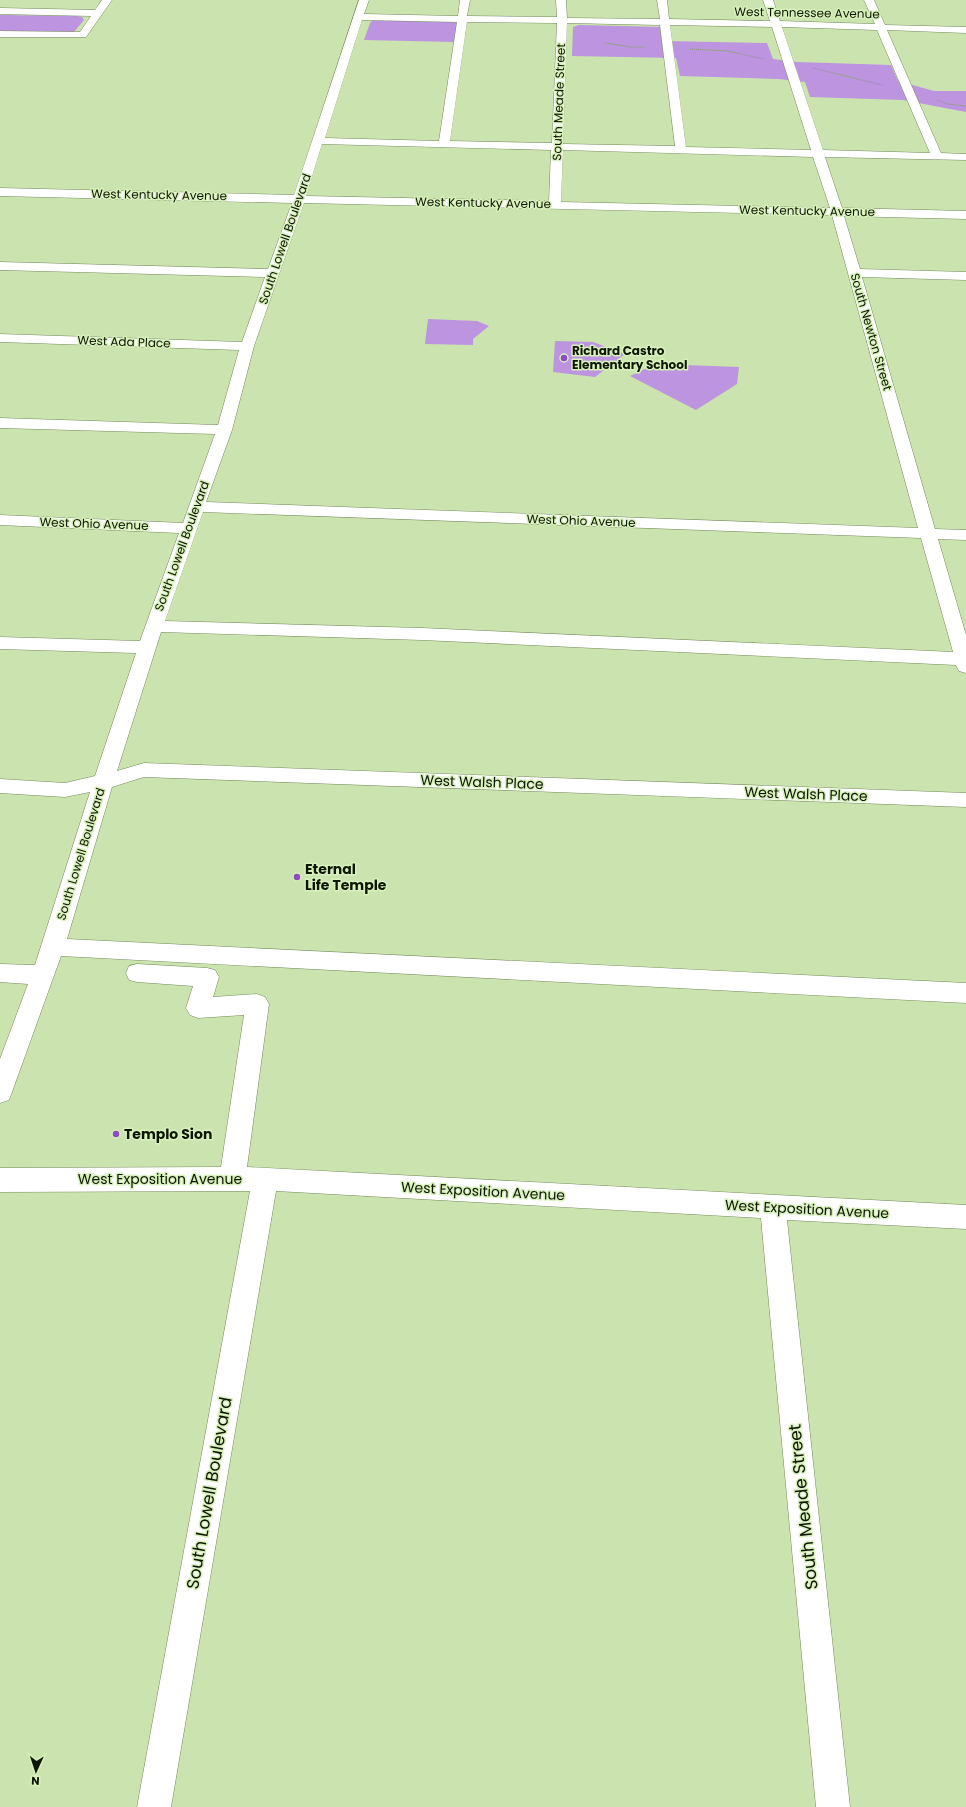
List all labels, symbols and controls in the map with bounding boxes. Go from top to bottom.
street label: West Tennessee Avenue [734,3,880,22]
street label: South Meade Street [548,43,569,161]
street label: South Lowell Boulevard [254,171,315,307]
street label: West Kentucky Avenue [91,185,227,204]
street label: West Kentucky Avenue [415,193,551,212]
street label: West Kentucky Avenue [739,201,875,220]
street label: South Newton Street [847,271,896,393]
street label: West Ada Place [77,331,171,352]
place label: Richard Castro Elementary School [572,342,687,373]
marker: Richard Castro Elementary School [559,353,569,363]
street label: South Lowell Boulevard [150,478,213,613]
street label: West Ohio Avenue [526,510,636,531]
street label: West Ohio Avenue [39,513,149,534]
street label: West Walsh Place [420,770,544,794]
street label: West Walsh Place [744,782,868,806]
street label: South Lowell Boulevard [52,786,109,922]
place label: Eternal Life Temple [305,859,387,895]
marker: Eternal Life Temple [292,872,302,882]
place label: Templo Sion [124,1124,212,1144]
marker: Templo Sion [111,1129,121,1139]
street label: West Exposition Avenue [78,1169,242,1189]
street label: West Exposition Avenue [400,1177,566,1205]
street label: West Exposition Avenue [724,1195,890,1223]
street label: South Lowell Boulevard [180,1395,238,1591]
street label: South Meade Street [782,1423,824,1591]
north arrow [16,1751,56,1791]
text: N [31,1773,40,1789]

